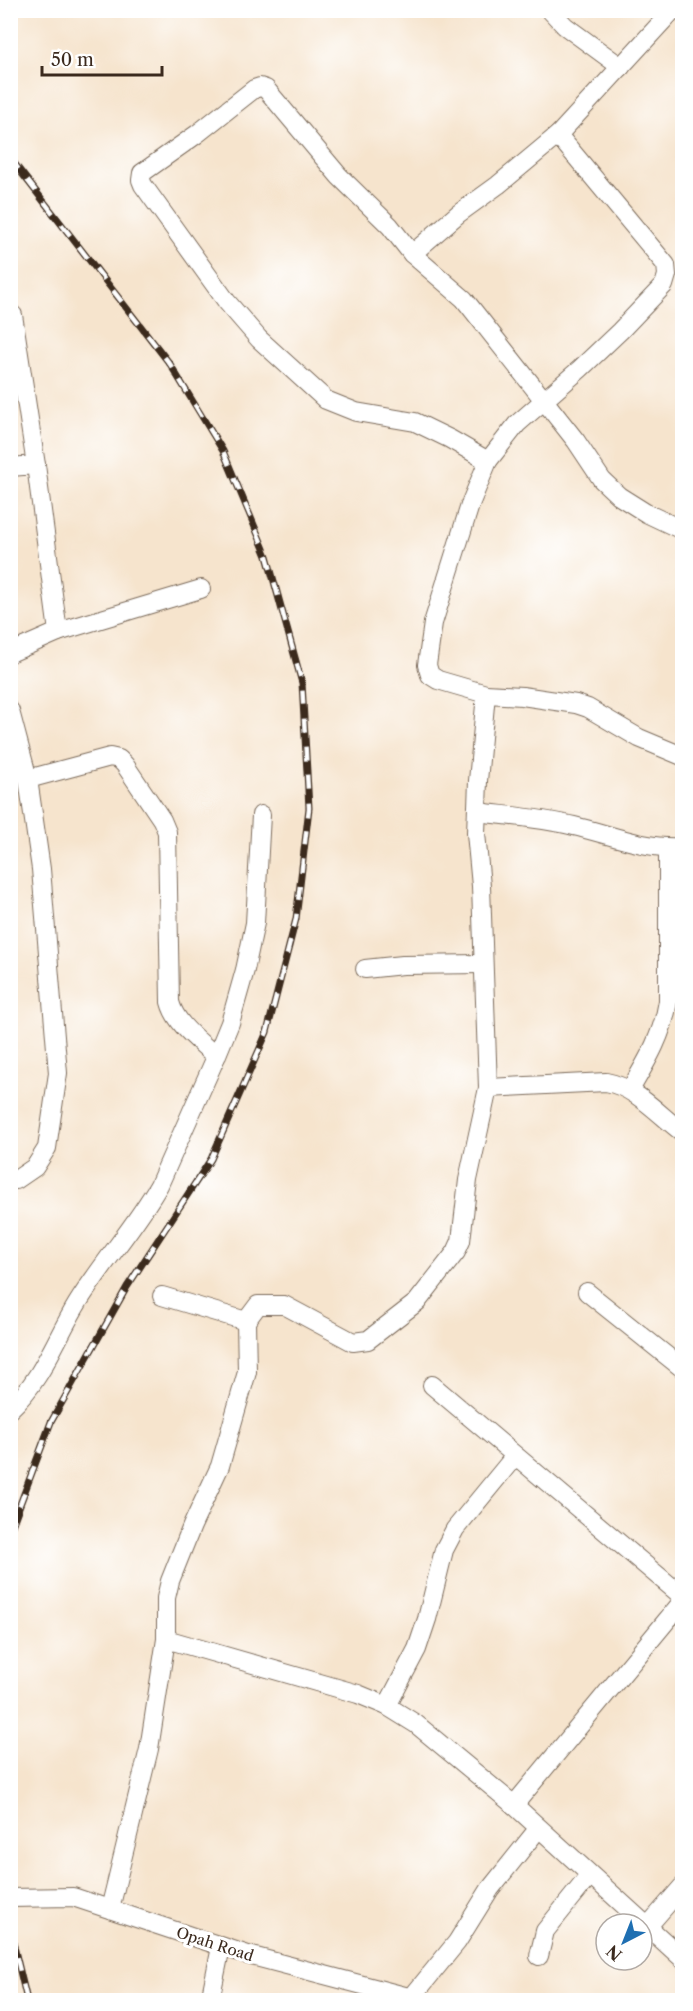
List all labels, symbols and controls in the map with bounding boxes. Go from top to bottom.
scale bar [42,39,162,77]
text: 50 m [51,49,94,71]
north arrow [594,1912,654,1972]
street label: Opah Road [174,1923,256,1965]
text: N [602,1941,626,1965]

